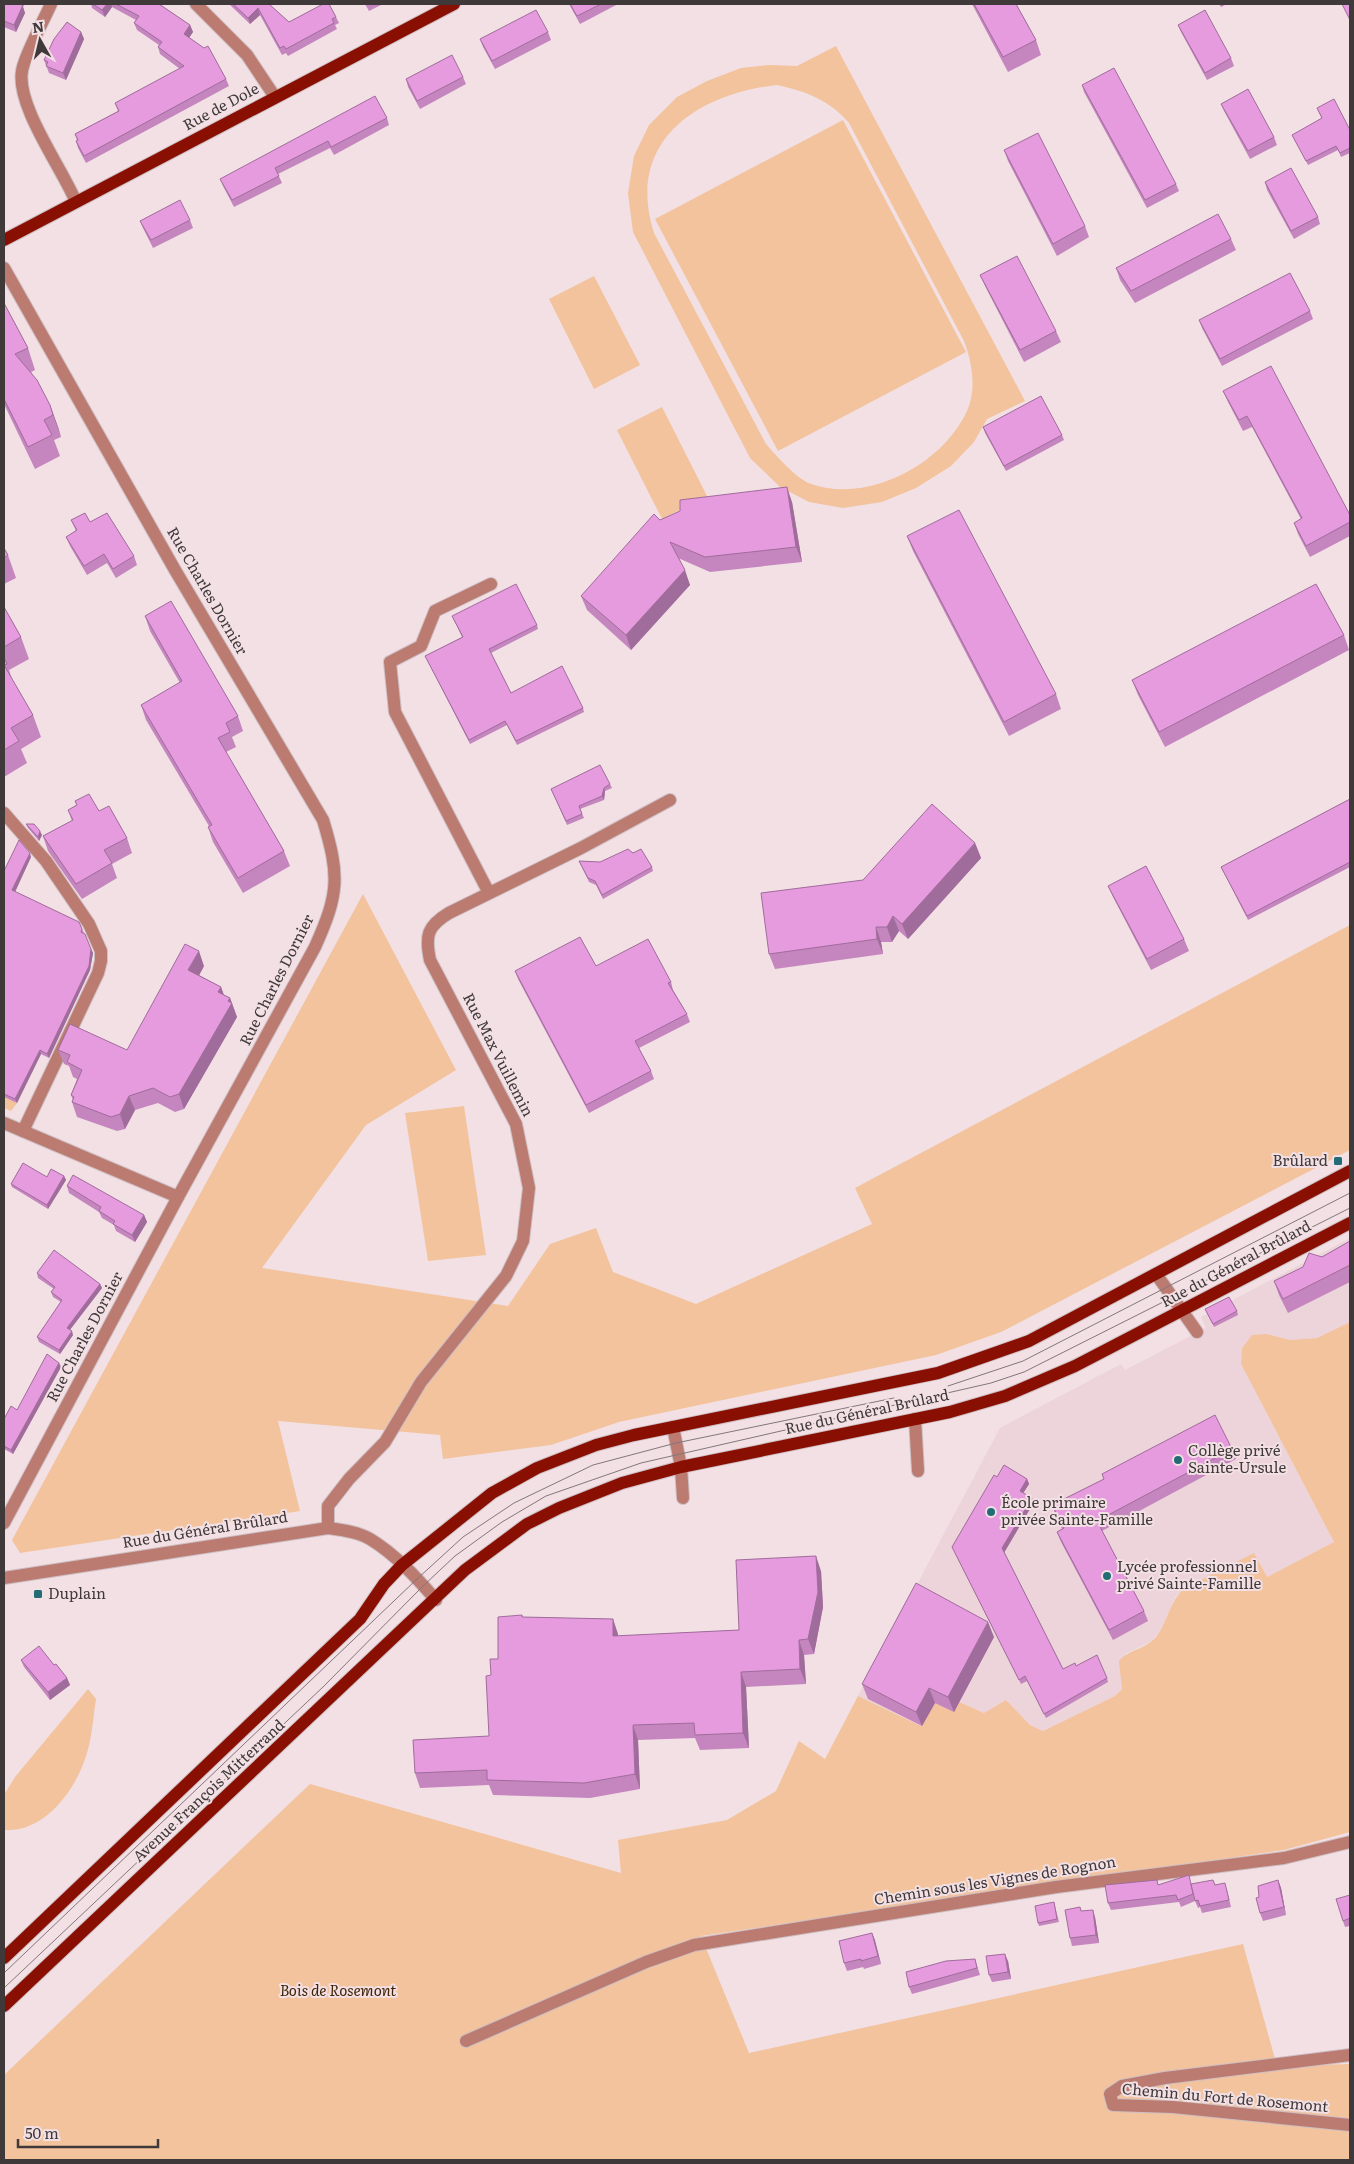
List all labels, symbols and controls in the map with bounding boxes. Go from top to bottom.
north arrow [15,15,65,65]
text: N [31,15,46,37]
street label: Rue de Dole [178,76,263,135]
street label: Rue Charles Dornier [162,522,254,659]
street label: Rue Charles Dornier [233,910,319,1049]
street label: Rue Max Vuillemin [458,988,541,1120]
place label: Brûlard [1272,1148,1328,1171]
marker: Brûlard [1332,1155,1344,1167]
street label: Rue du Général Brûlard [1156,1213,1314,1312]
street label: Rue Charles Dornier [40,1267,128,1406]
street label: Rue du Général Brûlard [783,1382,951,1439]
place label: Collège privé Sainte-Ursule [1188,1438,1286,1478]
marker: Collège privé Sainte-Ursule [1172,1454,1184,1466]
place label: École primaire privée Sainte-Famille [1001,1490,1153,1530]
street label: Rue du Général Brûlard [120,1504,289,1553]
marker: École primaire privée Sainte-Famille [985,1506,997,1518]
place label: Lycée professionnel privé Sainte-Famille [1117,1554,1262,1594]
marker: Lycée professionnel privé Sainte-Famille [1101,1570,1113,1582]
place label: Duplain [48,1581,106,1604]
marker: Duplain [32,1588,44,1600]
street label: Avenue François Mitterrand [127,1713,289,1867]
street label: Chemin sous les Vignes de Rognon [872,1849,1117,1910]
park label: Bois de Rosemont [280,1978,396,2001]
street label: Chemin du Fort de Rosemont [1121,2076,1329,2117]
scale bar [18,2116,158,2148]
text: 50 m [25,2121,59,2144]

